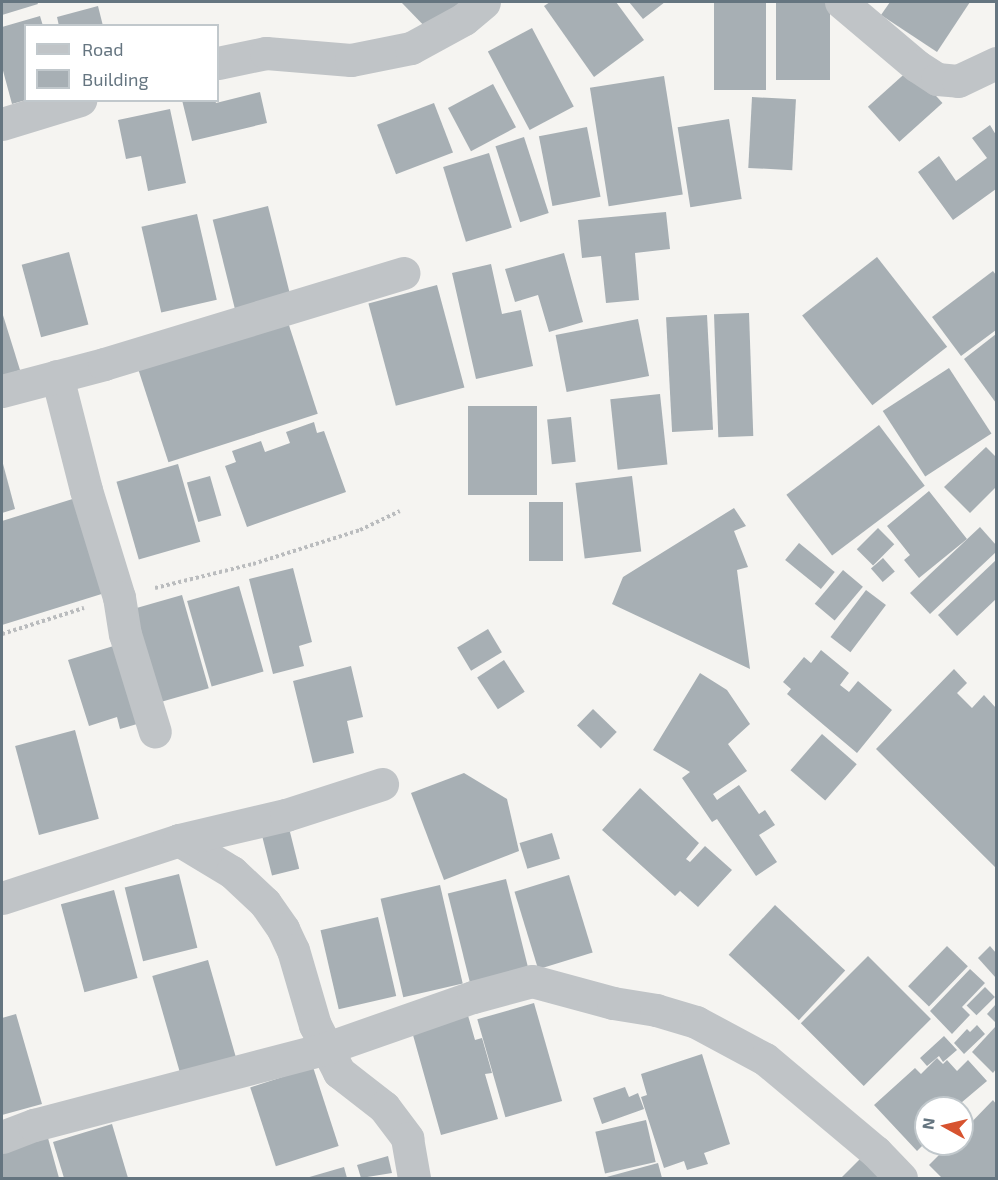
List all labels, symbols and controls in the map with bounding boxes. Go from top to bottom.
legend [24,24,219,102]
text: Road [82,38,123,60]
text: Building [82,68,149,90]
north arrow [914,1096,974,1156]
text: N [917,1117,938,1131]

